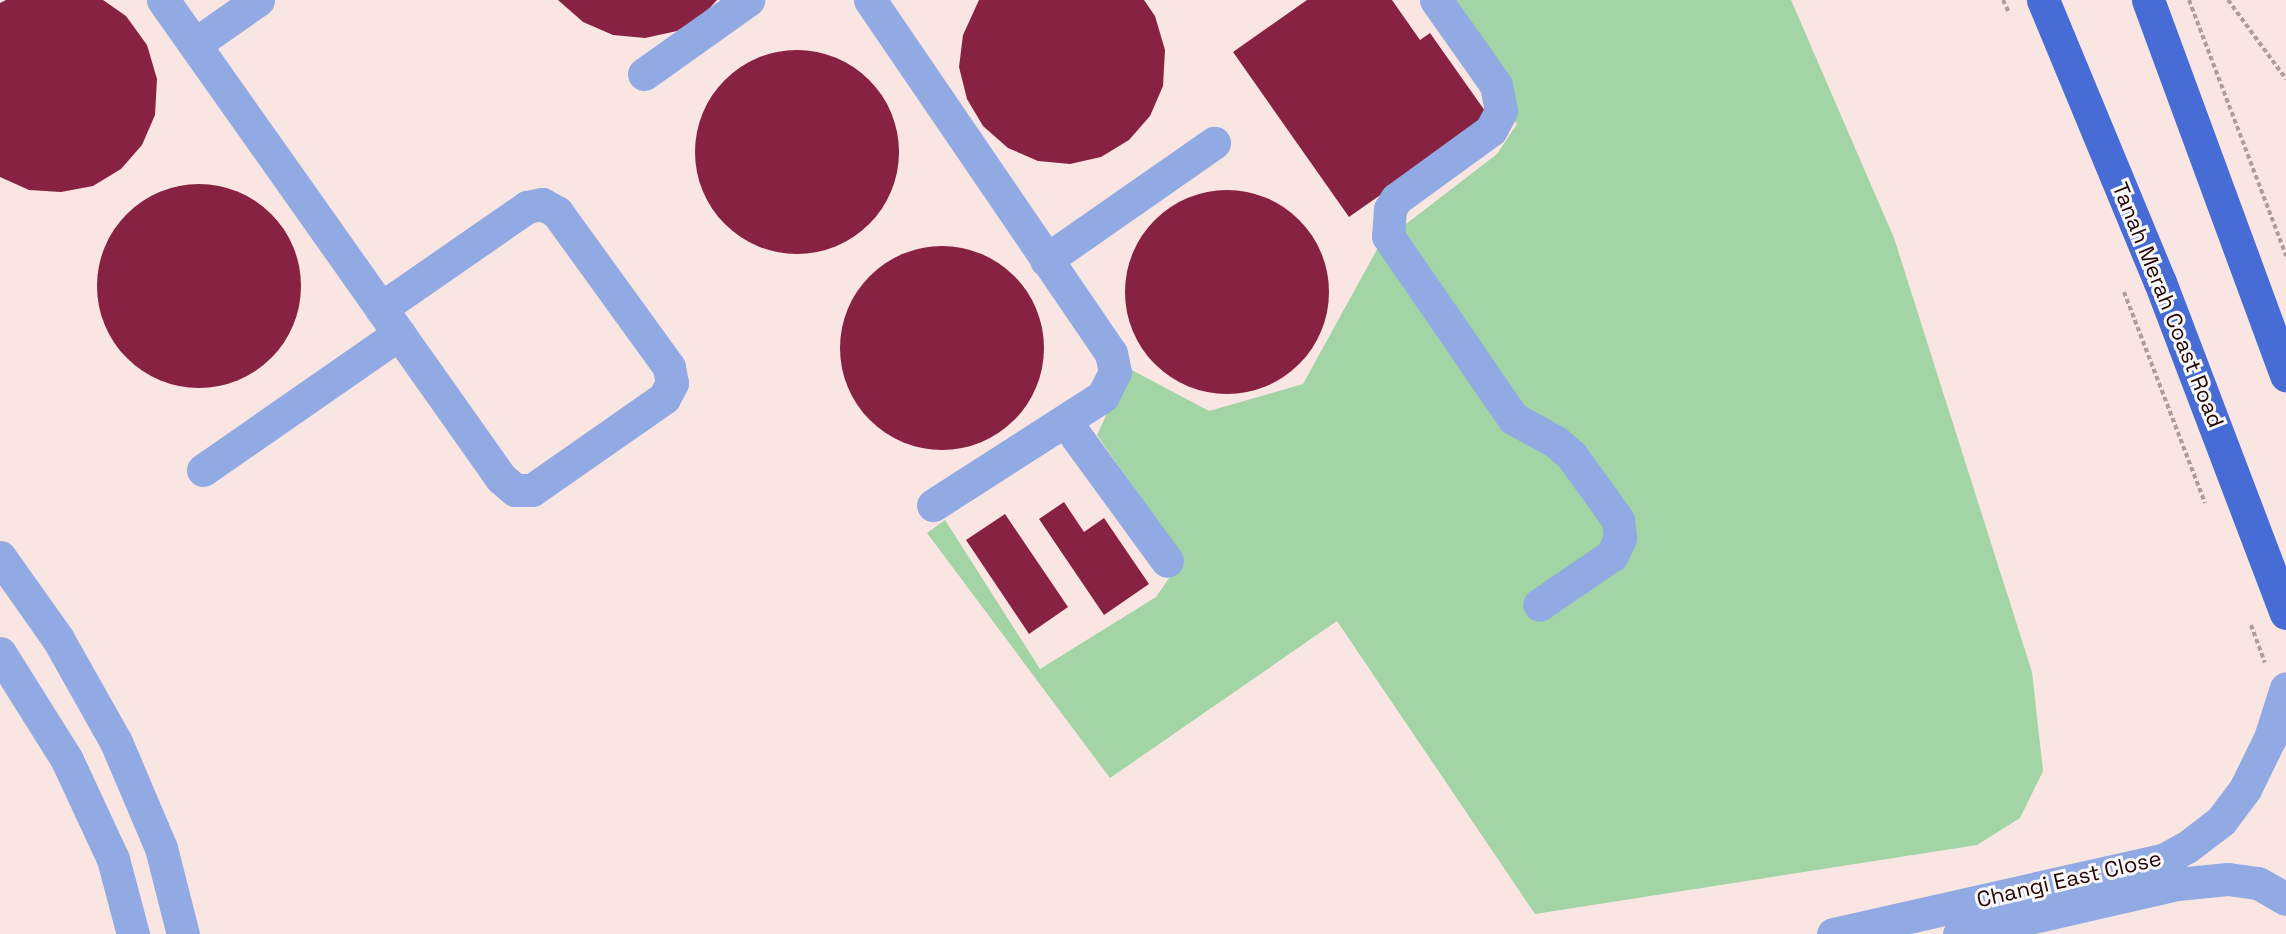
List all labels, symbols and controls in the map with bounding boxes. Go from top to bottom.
street label: Tanah Merah Coast Road [2107,179,2229,431]
street label: Changi East Close [1974,845,2164,913]

